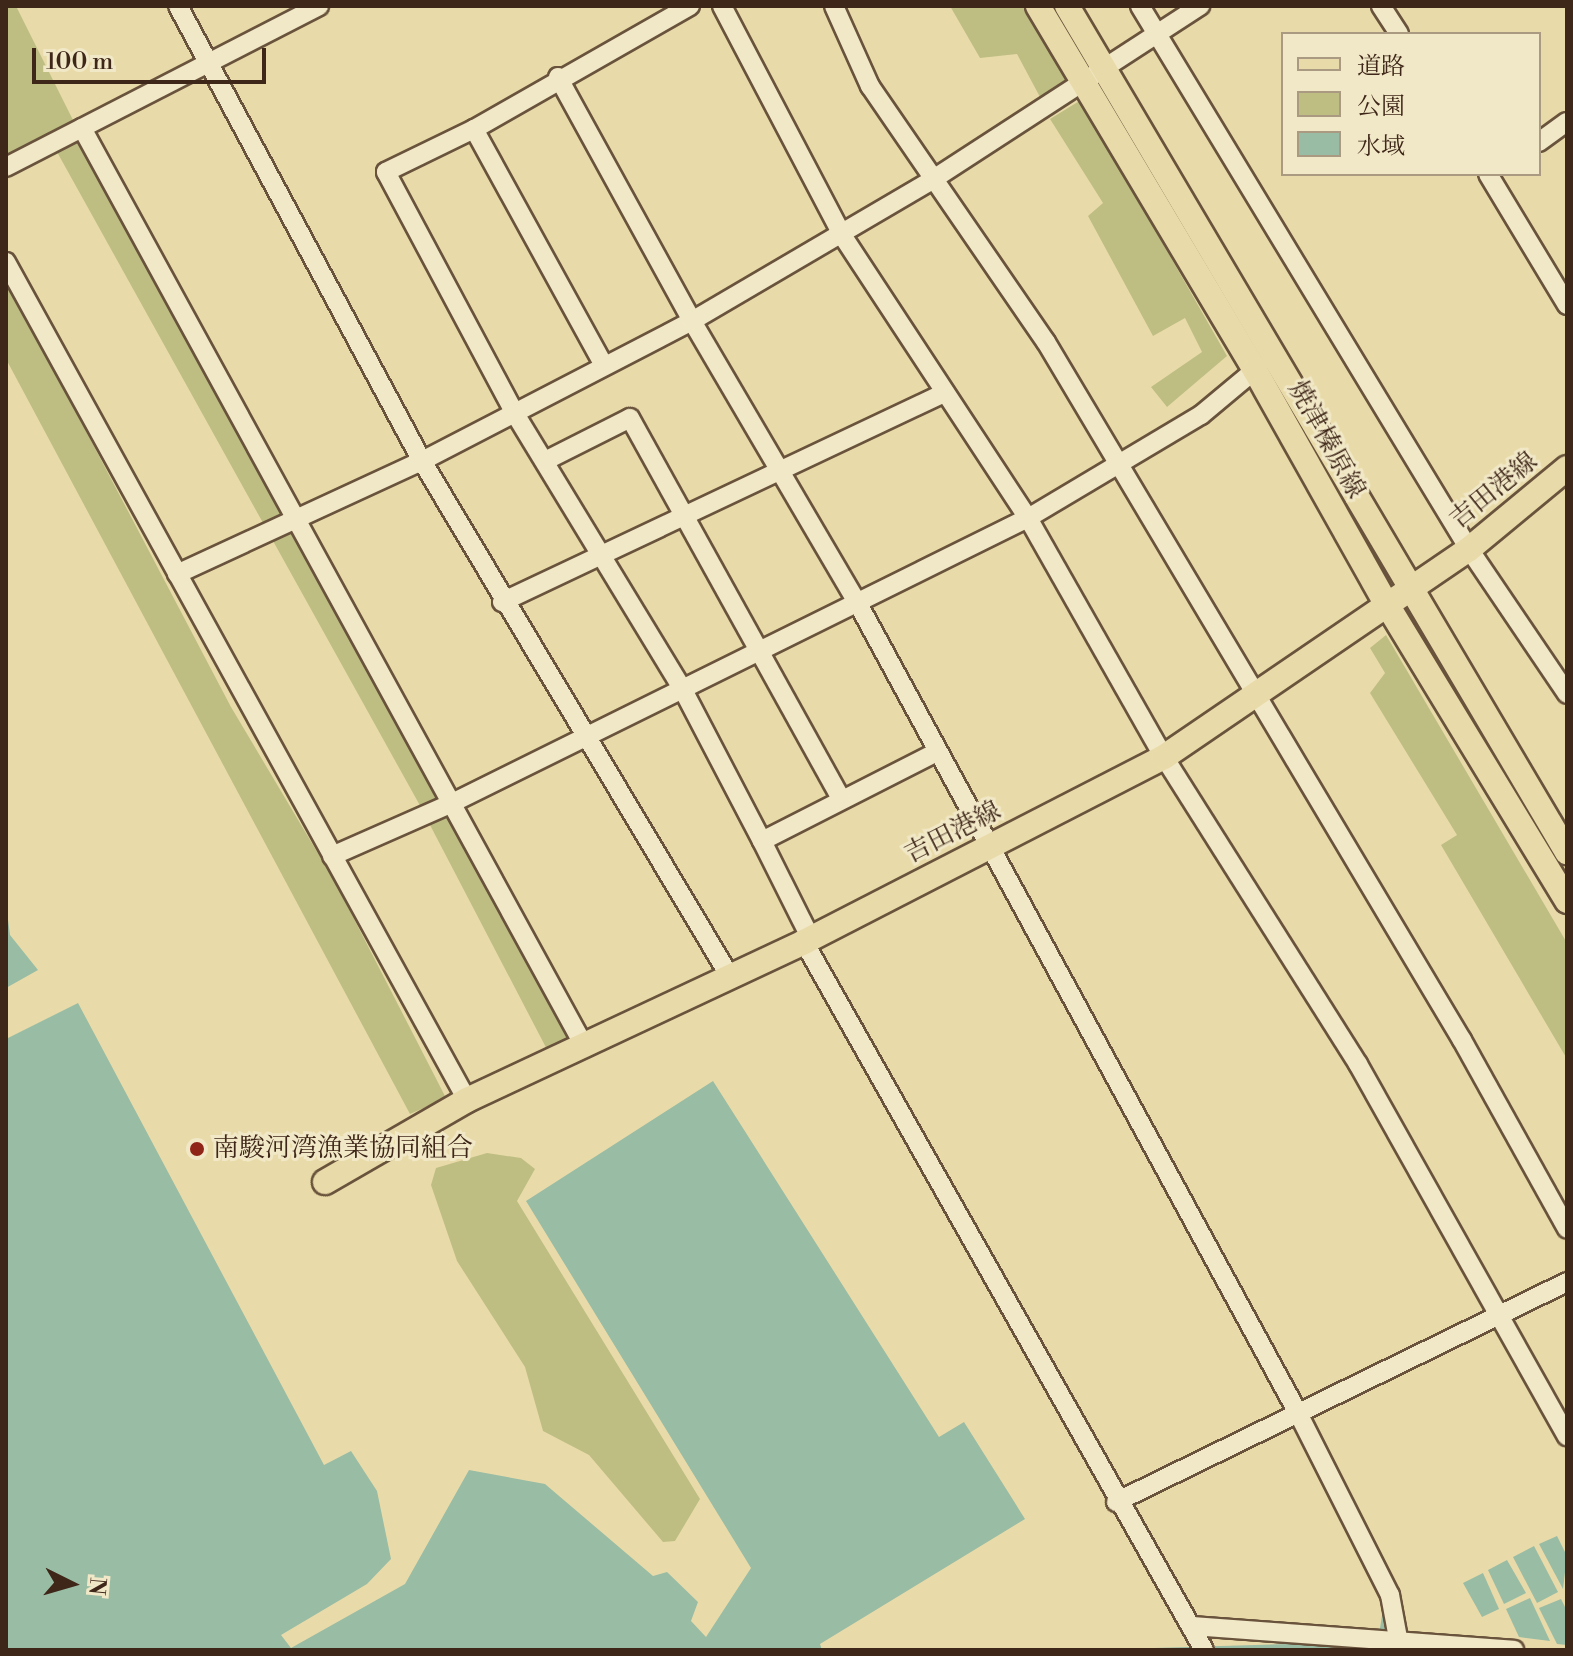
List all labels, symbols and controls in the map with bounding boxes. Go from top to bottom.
scale bar [36,32,270,82]
legend [1281,32,1541,176]
text: 100 m [46,47,113,77]
text: 道路 [1357,52,1405,82]
text: 公園 [1357,92,1405,122]
text: 水域 [1357,132,1405,162]
street label: 焼津榛原線 [1281,376,1371,504]
street label: 吉田港線 [1444,446,1544,536]
street label: 吉田港線 [900,795,1006,871]
place label: 南駿河湾漁業協同組合 [213,1133,473,1165]
marker: 南駿河湾漁業協同組合 [188,1140,206,1158]
north arrow [32,1544,112,1624]
text: N [82,1576,111,1596]

